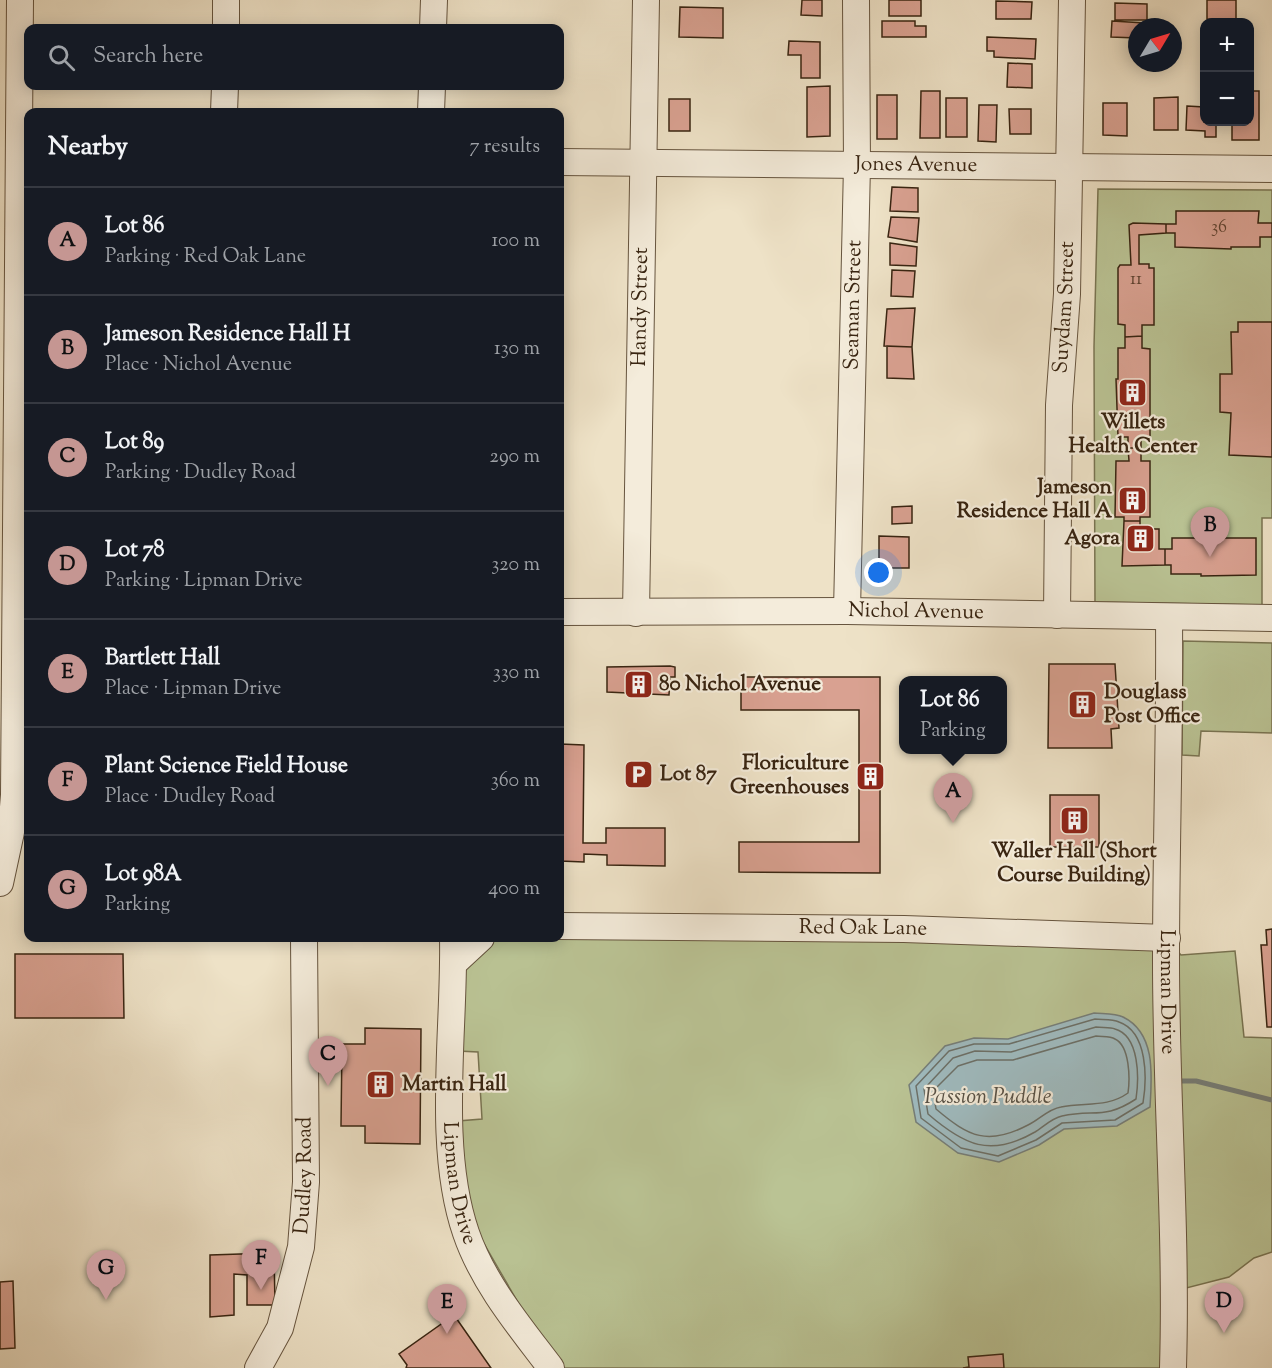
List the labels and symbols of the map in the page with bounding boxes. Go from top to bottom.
north arrow [1128,18,1182,72]
street label: Jones Avenue [854,150,977,181]
house number: 36 [1211,215,1227,241]
street label: Seaman Street [837,240,870,371]
street label: Suydam Street [1046,241,1083,374]
street label: Handy Street [625,247,657,367]
house number: 11 [1130,267,1142,293]
building icon: Willets Health Center [1117,376,1149,408]
place label: Willets Health Center [1069,408,1198,462]
place label: Jameson Residence Hall A [957,473,1113,527]
building icon: Jameson Residence Hall A [1117,484,1149,516]
pin: B [1190,508,1230,557]
building icon: Agora [1125,523,1157,555]
place label: Agora [1064,524,1120,554]
your location [864,558,893,587]
street label: Nichol Avenue [848,596,984,628]
building icon: 80 Nichol Avenue [622,669,654,701]
place label: 80 Nichol Avenue [659,670,821,700]
place label: Douglass Post Office [1104,678,1201,732]
building icon: Douglass Post Office [1067,689,1099,721]
place label: Floriculture Greenhouses [730,749,849,803]
parking icon: Lot 87 [623,759,655,791]
place label: Lot 87 [660,760,717,790]
building icon: Floriculture Greenhouses [854,760,886,792]
pin: A [934,774,972,823]
building icon: Waller Hall (Short Course Building) [1058,805,1090,837]
place label: Waller Hall (Short Course Building) [991,837,1157,891]
street label: Red Oak Lane [799,913,928,945]
street label: Lipman Drive [1151,930,1182,1055]
pin: C [308,1036,348,1086]
building icon: Martin Hall [365,1069,397,1101]
place label: Martin Hall [402,1070,507,1100]
water label: Passion Puddle [924,1082,1052,1114]
street label: Dudley Road [287,1116,321,1236]
street label: Lipman Drive [434,1121,484,1249]
pin: F [242,1240,280,1290]
pin: G [86,1250,126,1300]
pin: E [428,1284,466,1334]
pin: D [1204,1284,1244,1333]

